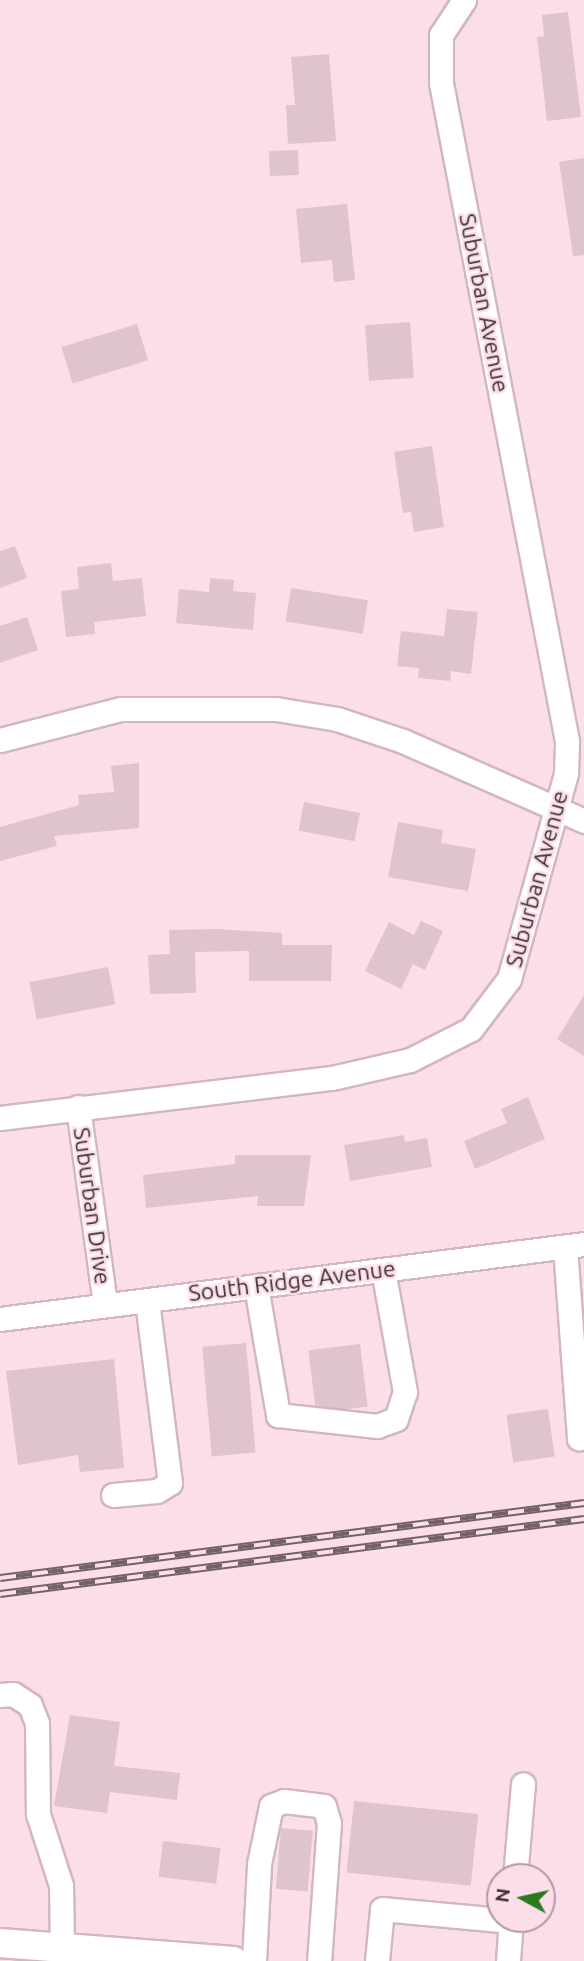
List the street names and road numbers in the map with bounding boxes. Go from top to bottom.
street label: Suburban Avenue [453,211,515,395]
street label: Suburban Avenue [500,788,574,970]
street label: Suburban Drive [67,1126,117,1286]
street label: South Ridge Avenue [187,1255,397,1307]

